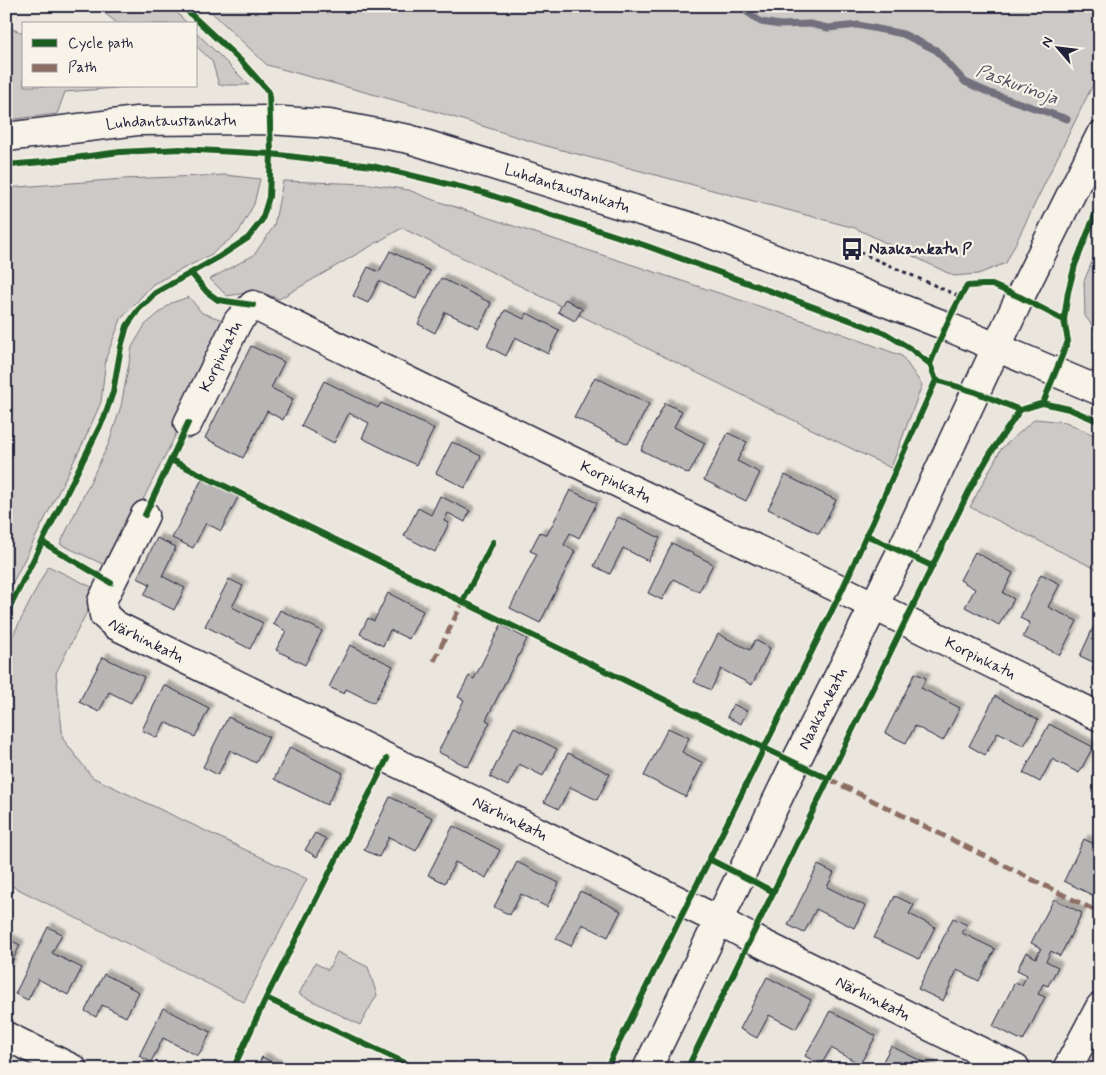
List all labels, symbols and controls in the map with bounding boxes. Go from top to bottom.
legend [22,22,198,88]
north arrow [1034,22,1084,72]
text: Cycle path [68,34,133,54]
text: N [1037,34,1058,51]
text: Path [68,58,97,78]
water label: Paskurinoja [973,59,1061,111]
street label: Luhdantaustankatu [105,110,237,135]
street label: Luhdantaustankatu [501,159,633,218]
bus stop icon: Naakankatu P [839,236,865,262]
place label: Naakankatu P [869,239,972,260]
street label: Korpinkatu [194,317,247,395]
street label: Korpinkatu [577,456,655,508]
street label: Närhinkatu [104,613,188,668]
street label: Korpinkatu [941,632,1020,685]
street label: Naakankatu [793,663,852,753]
street label: Närhinkatu [469,791,552,846]
street label: Närhinkatu [832,971,914,1026]

